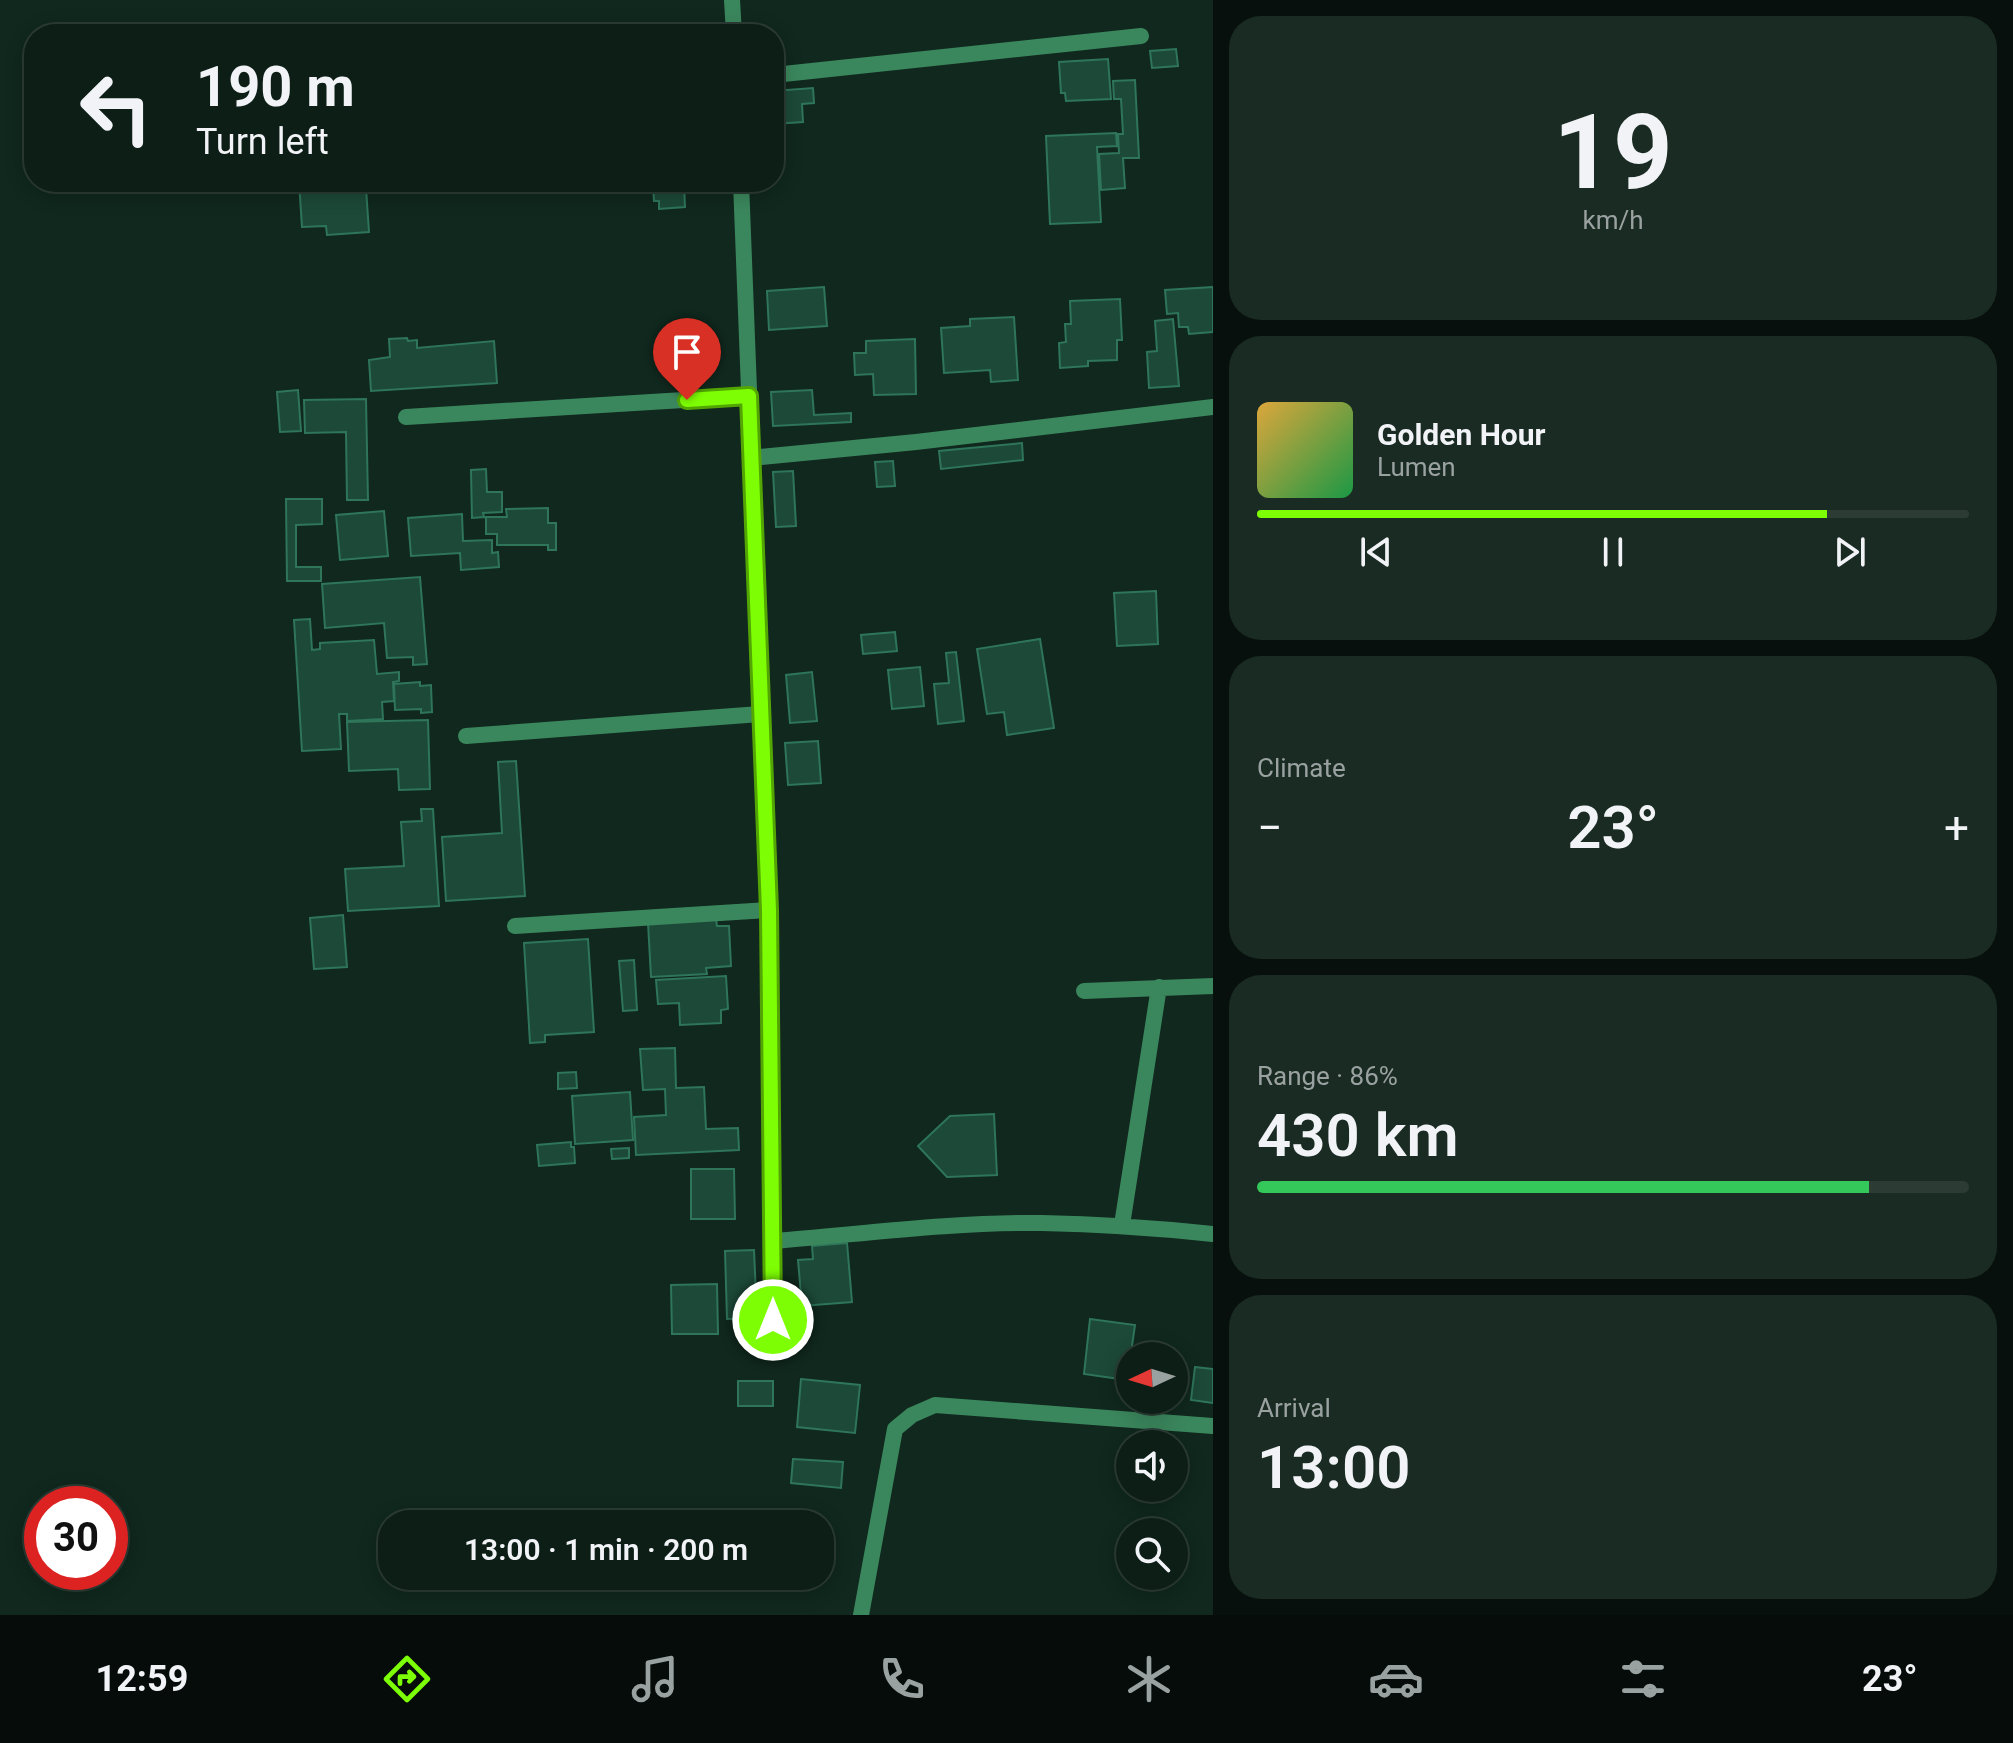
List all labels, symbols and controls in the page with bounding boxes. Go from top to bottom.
text: 190 m [196,54,355,120]
icon: left [64,56,168,160]
text: 19 [1553,92,1673,213]
text: Turn left [196,121,329,163]
text: km/h [1582,205,1644,235]
pin [653,318,721,400]
icon: arrive [665,330,709,374]
text: Golden Hour [1377,417,1546,452]
text: Lumen [1377,452,1456,482]
icon: previous [1354,530,1398,574]
icon: pause [1591,530,1635,574]
icon: next [1828,530,1872,574]
text: Climate [1257,753,1346,783]
text: 23° [1567,792,1659,863]
text: − [1257,802,1282,854]
text: + [1944,802,1969,854]
text: Range · 86% [1257,1061,1398,1091]
text: 430 km [1257,1100,1459,1171]
position arrow [731,1278,815,1362]
north arrow [1116,1342,1188,1414]
map controls [1116,1342,1188,1590]
text: Arrival [1257,1393,1331,1423]
button: sound [1116,1430,1188,1502]
text: 13:00 [1257,1432,1410,1503]
speed limit sign: 30 [24,1486,128,1590]
button: search [1116,1518,1188,1590]
text: 13:00 · 1 min · 200 m [464,1532,748,1567]
icon: directions [379,1651,435,1707]
icon: music [627,1651,683,1707]
icon: phone [874,1651,930,1707]
icon: climate [1121,1651,1177,1707]
icon: car [1368,1651,1424,1707]
icon: filters [1615,1651,1671,1707]
text: 12:59 [96,1658,188,1700]
text: 23° [1862,1658,1917,1700]

